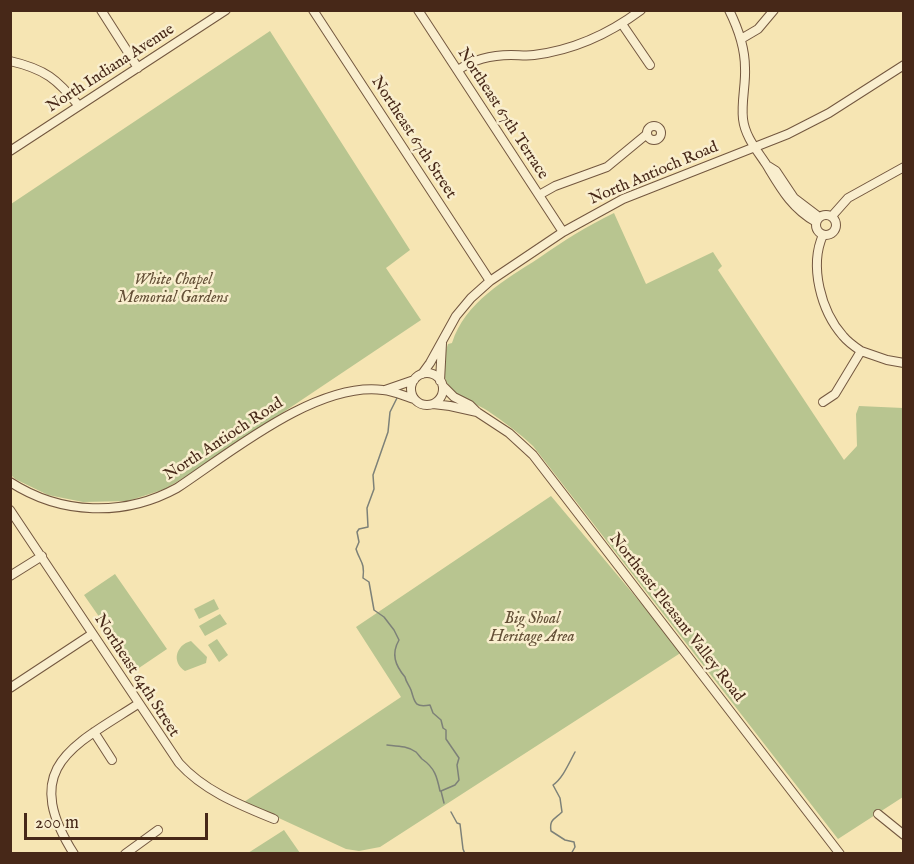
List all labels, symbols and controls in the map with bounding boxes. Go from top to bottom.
street label: North Indiana Avenue [44,21,178,117]
street label: Northeast 67th Terrace [452,45,552,183]
street label: Northeast 67th Street [366,73,460,203]
street label: North Antioch Road [587,138,721,210]
park label: White Chapel Memorial Gardens [118,271,228,309]
street label: North Antioch Road [161,394,287,486]
street label: Northeast Pleasant Valley Road [604,530,748,706]
park label: Big Shoal Heritage Area [490,610,574,648]
street label: Northeast 64th Street [89,611,183,741]
scale bar [27,801,212,839]
text: 200 m [35,812,79,835]

